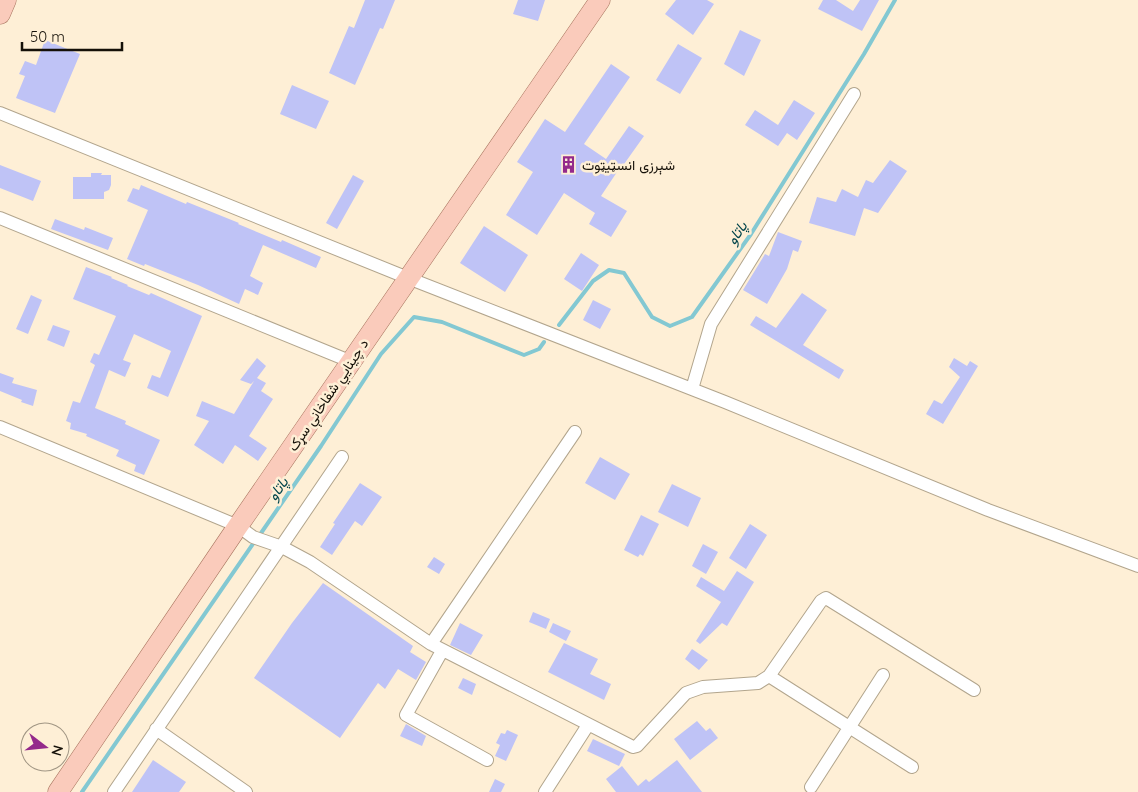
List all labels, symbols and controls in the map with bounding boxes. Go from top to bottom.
scale bar [22,20,122,52]
text: 50 m [30,27,65,46]
building icon: شېرزی انسټيټوت [558,155,578,175]
place label: شېرزی انسټيټوت [582,156,675,175]
water label: پاتاو [722,217,752,249]
street label: د چينايي شفاخانې سړک [284,335,376,457]
water label: پاتاو [263,473,293,505]
north arrow [20,722,70,772]
text: N [47,743,68,758]

